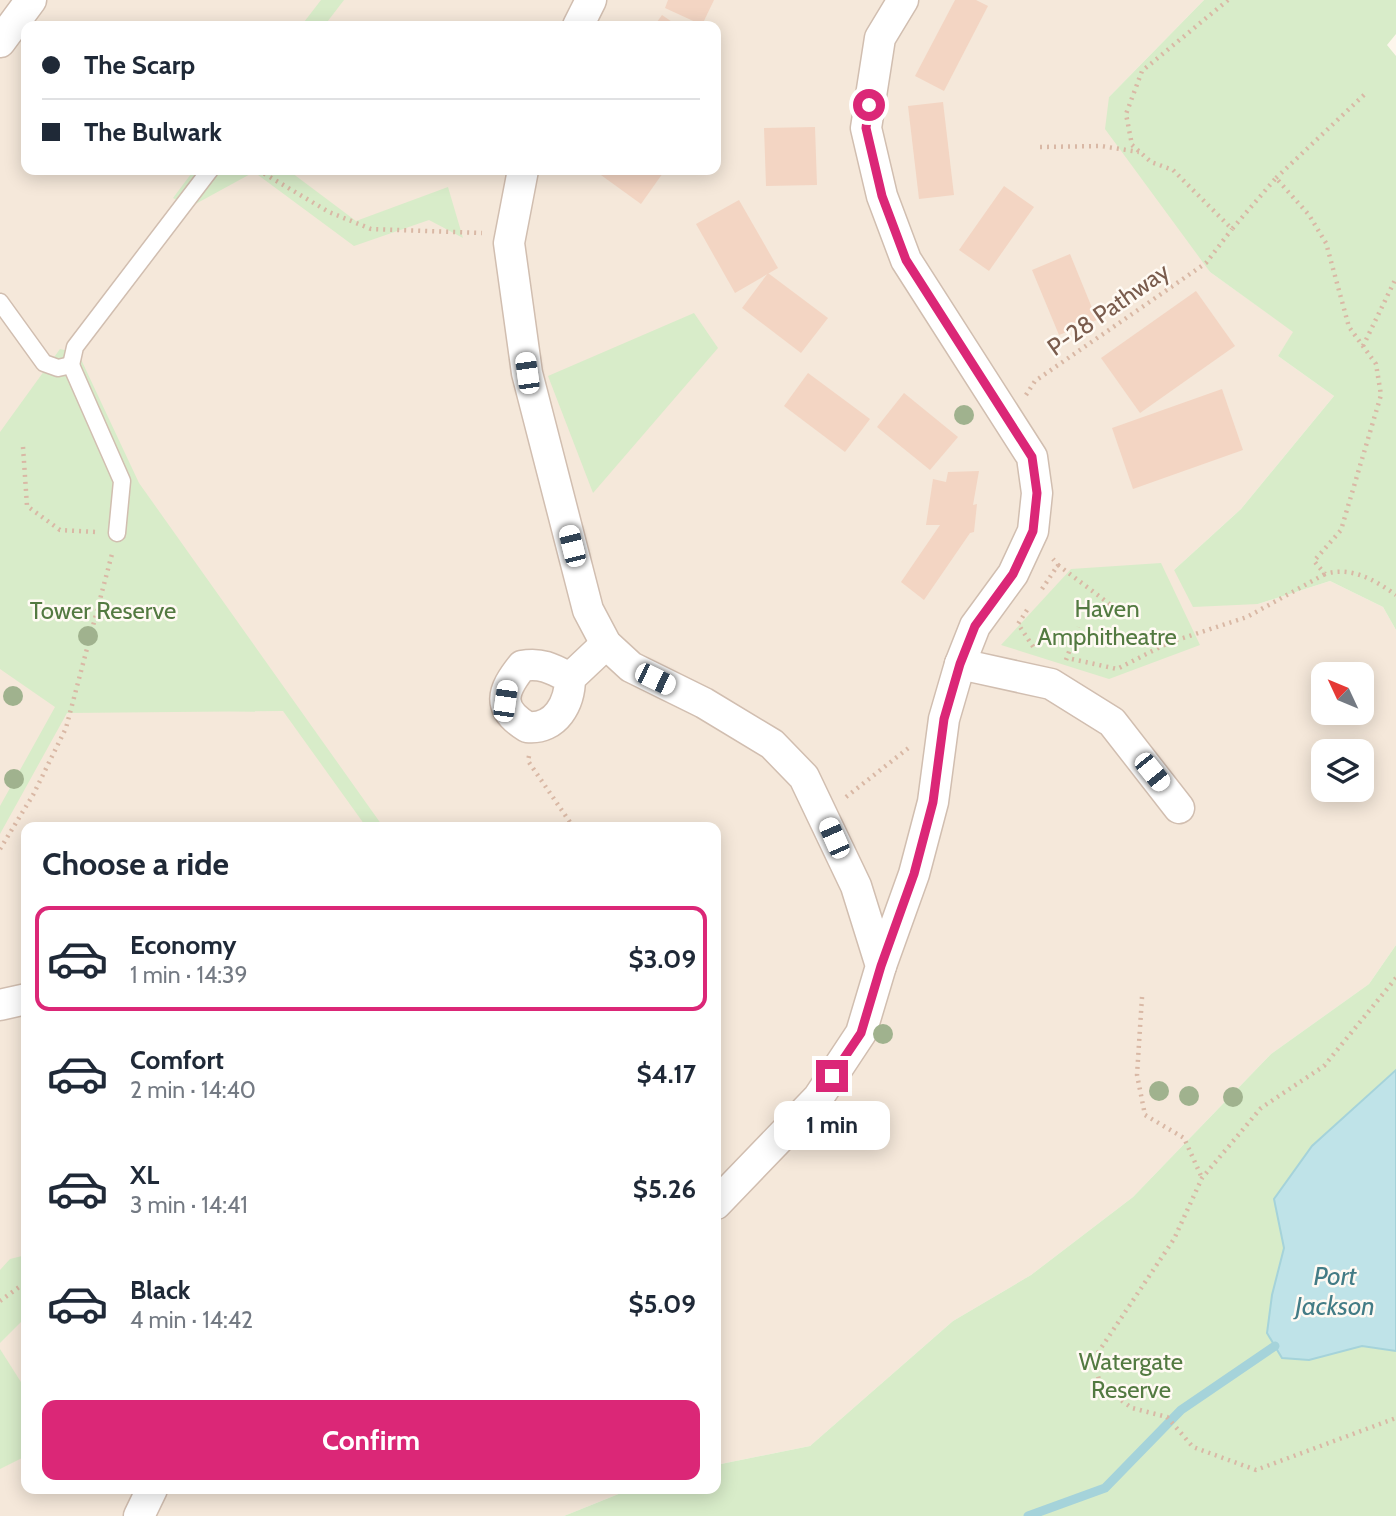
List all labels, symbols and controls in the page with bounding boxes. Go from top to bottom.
text: The Scarp [84,49,195,81]
route start [853,89,885,121]
text: The Bulwark [84,116,222,148]
street label: P-28 Pathway [1041,256,1175,362]
car [514,351,541,395]
car [557,523,588,569]
park label: Haven Amphitheatre [1037,594,1177,651]
park label: Tower Reserve [30,596,176,625]
car [632,660,679,698]
north arrow [1311,662,1374,724]
map controls [1311,662,1374,802]
car [492,679,519,723]
button: layers [1311,739,1374,802]
car [1131,749,1174,795]
car [816,815,853,861]
text: Choose a ride [42,844,229,883]
icon: car [46,927,109,990]
text: Economy [130,929,236,961]
text: $3.09 [628,943,696,975]
text: 1 min · 14:39 [130,961,247,989]
icon: car [46,1042,109,1105]
text: Comfort [130,1044,224,1076]
text: $4.17 [637,1058,696,1090]
route end [816,1060,848,1092]
text: 2 min · 14:40 [130,1076,256,1104]
callout: 1 min [774,1100,890,1150]
text: 1 min [806,1111,858,1139]
icon: car [46,1157,109,1220]
text: XL [130,1159,159,1191]
text: $5.26 [633,1173,696,1205]
text: 3 min · 14:41 [130,1191,248,1219]
water label: Port Jackson [1293,1260,1375,1322]
icon: car [46,1272,109,1335]
text: Black [130,1274,190,1306]
text: $5.09 [628,1288,696,1320]
text: 4 min · 14:42 [130,1306,253,1334]
park label: Watergate Reserve [1079,1347,1183,1404]
button: Confirm [42,1400,700,1480]

